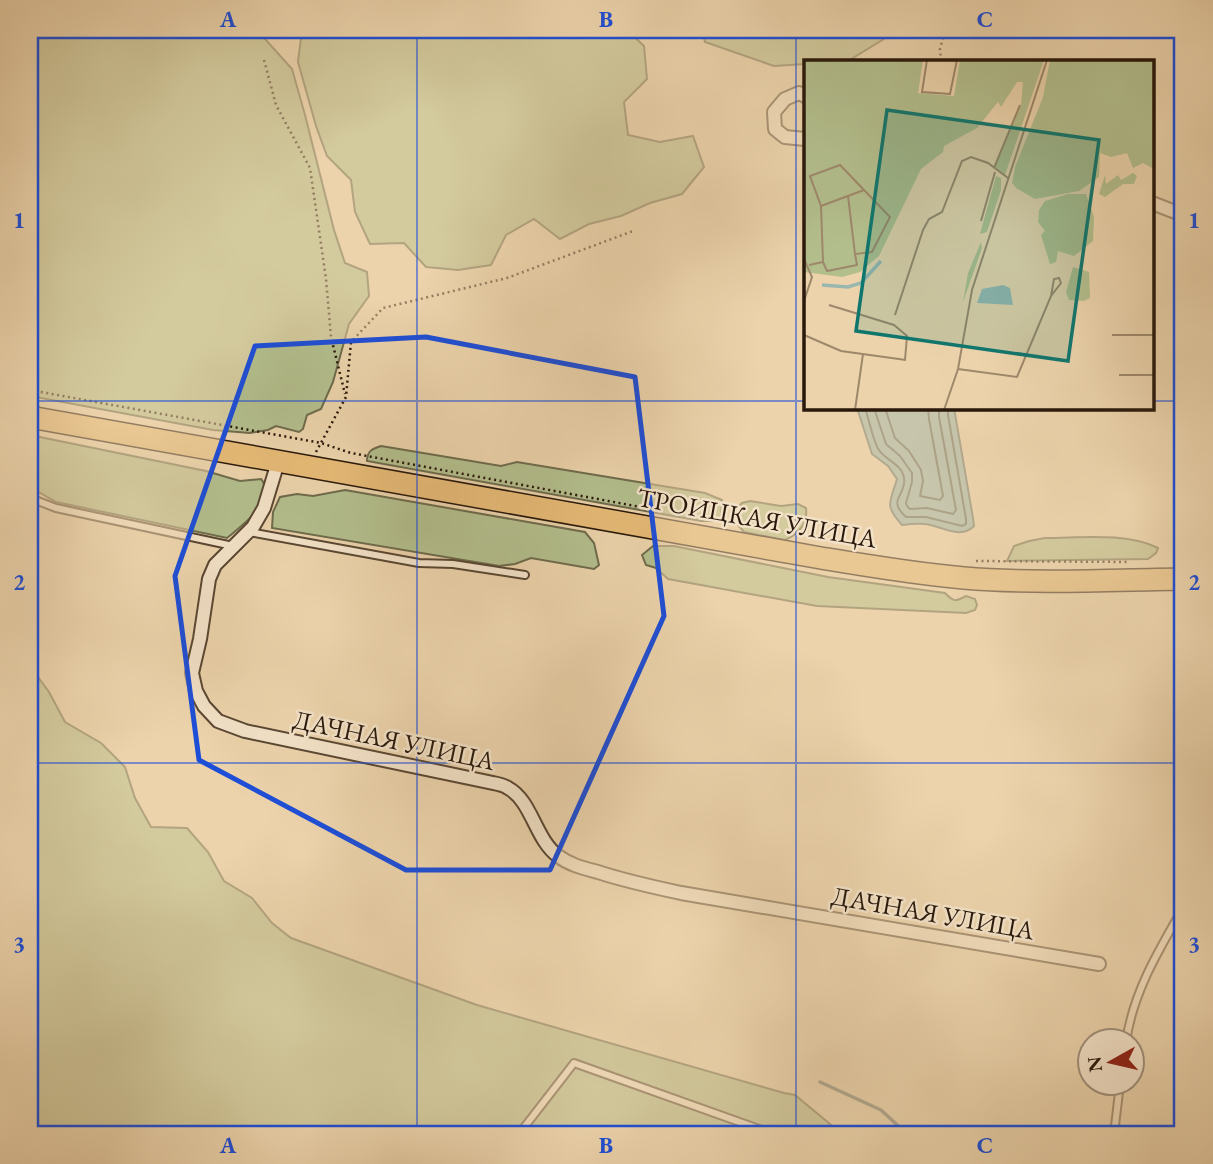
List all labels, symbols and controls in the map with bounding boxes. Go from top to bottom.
text: A [219,4,237,34]
text: B [599,4,613,34]
text: C [977,4,993,34]
inset map [804,60,1154,410]
text: 1 [13,205,25,235]
text: 1 [1188,205,1200,235]
street label: ТРОИЦКАЯ УЛИЦА [634,480,881,556]
text: 2 [13,567,25,597]
text: 2 [1188,567,1200,597]
street label: ДАЧНАЯ УЛИЦА [290,702,499,778]
street label: ДАЧНАЯ УЛИЦА [829,878,1038,948]
text: 3 [13,929,25,959]
text: 3 [1188,929,1200,959]
north arrow [1076,1028,1146,1098]
text: N [1081,1054,1108,1074]
text: A [219,1130,237,1160]
text: B [599,1130,613,1160]
text: C [977,1130,993,1160]

